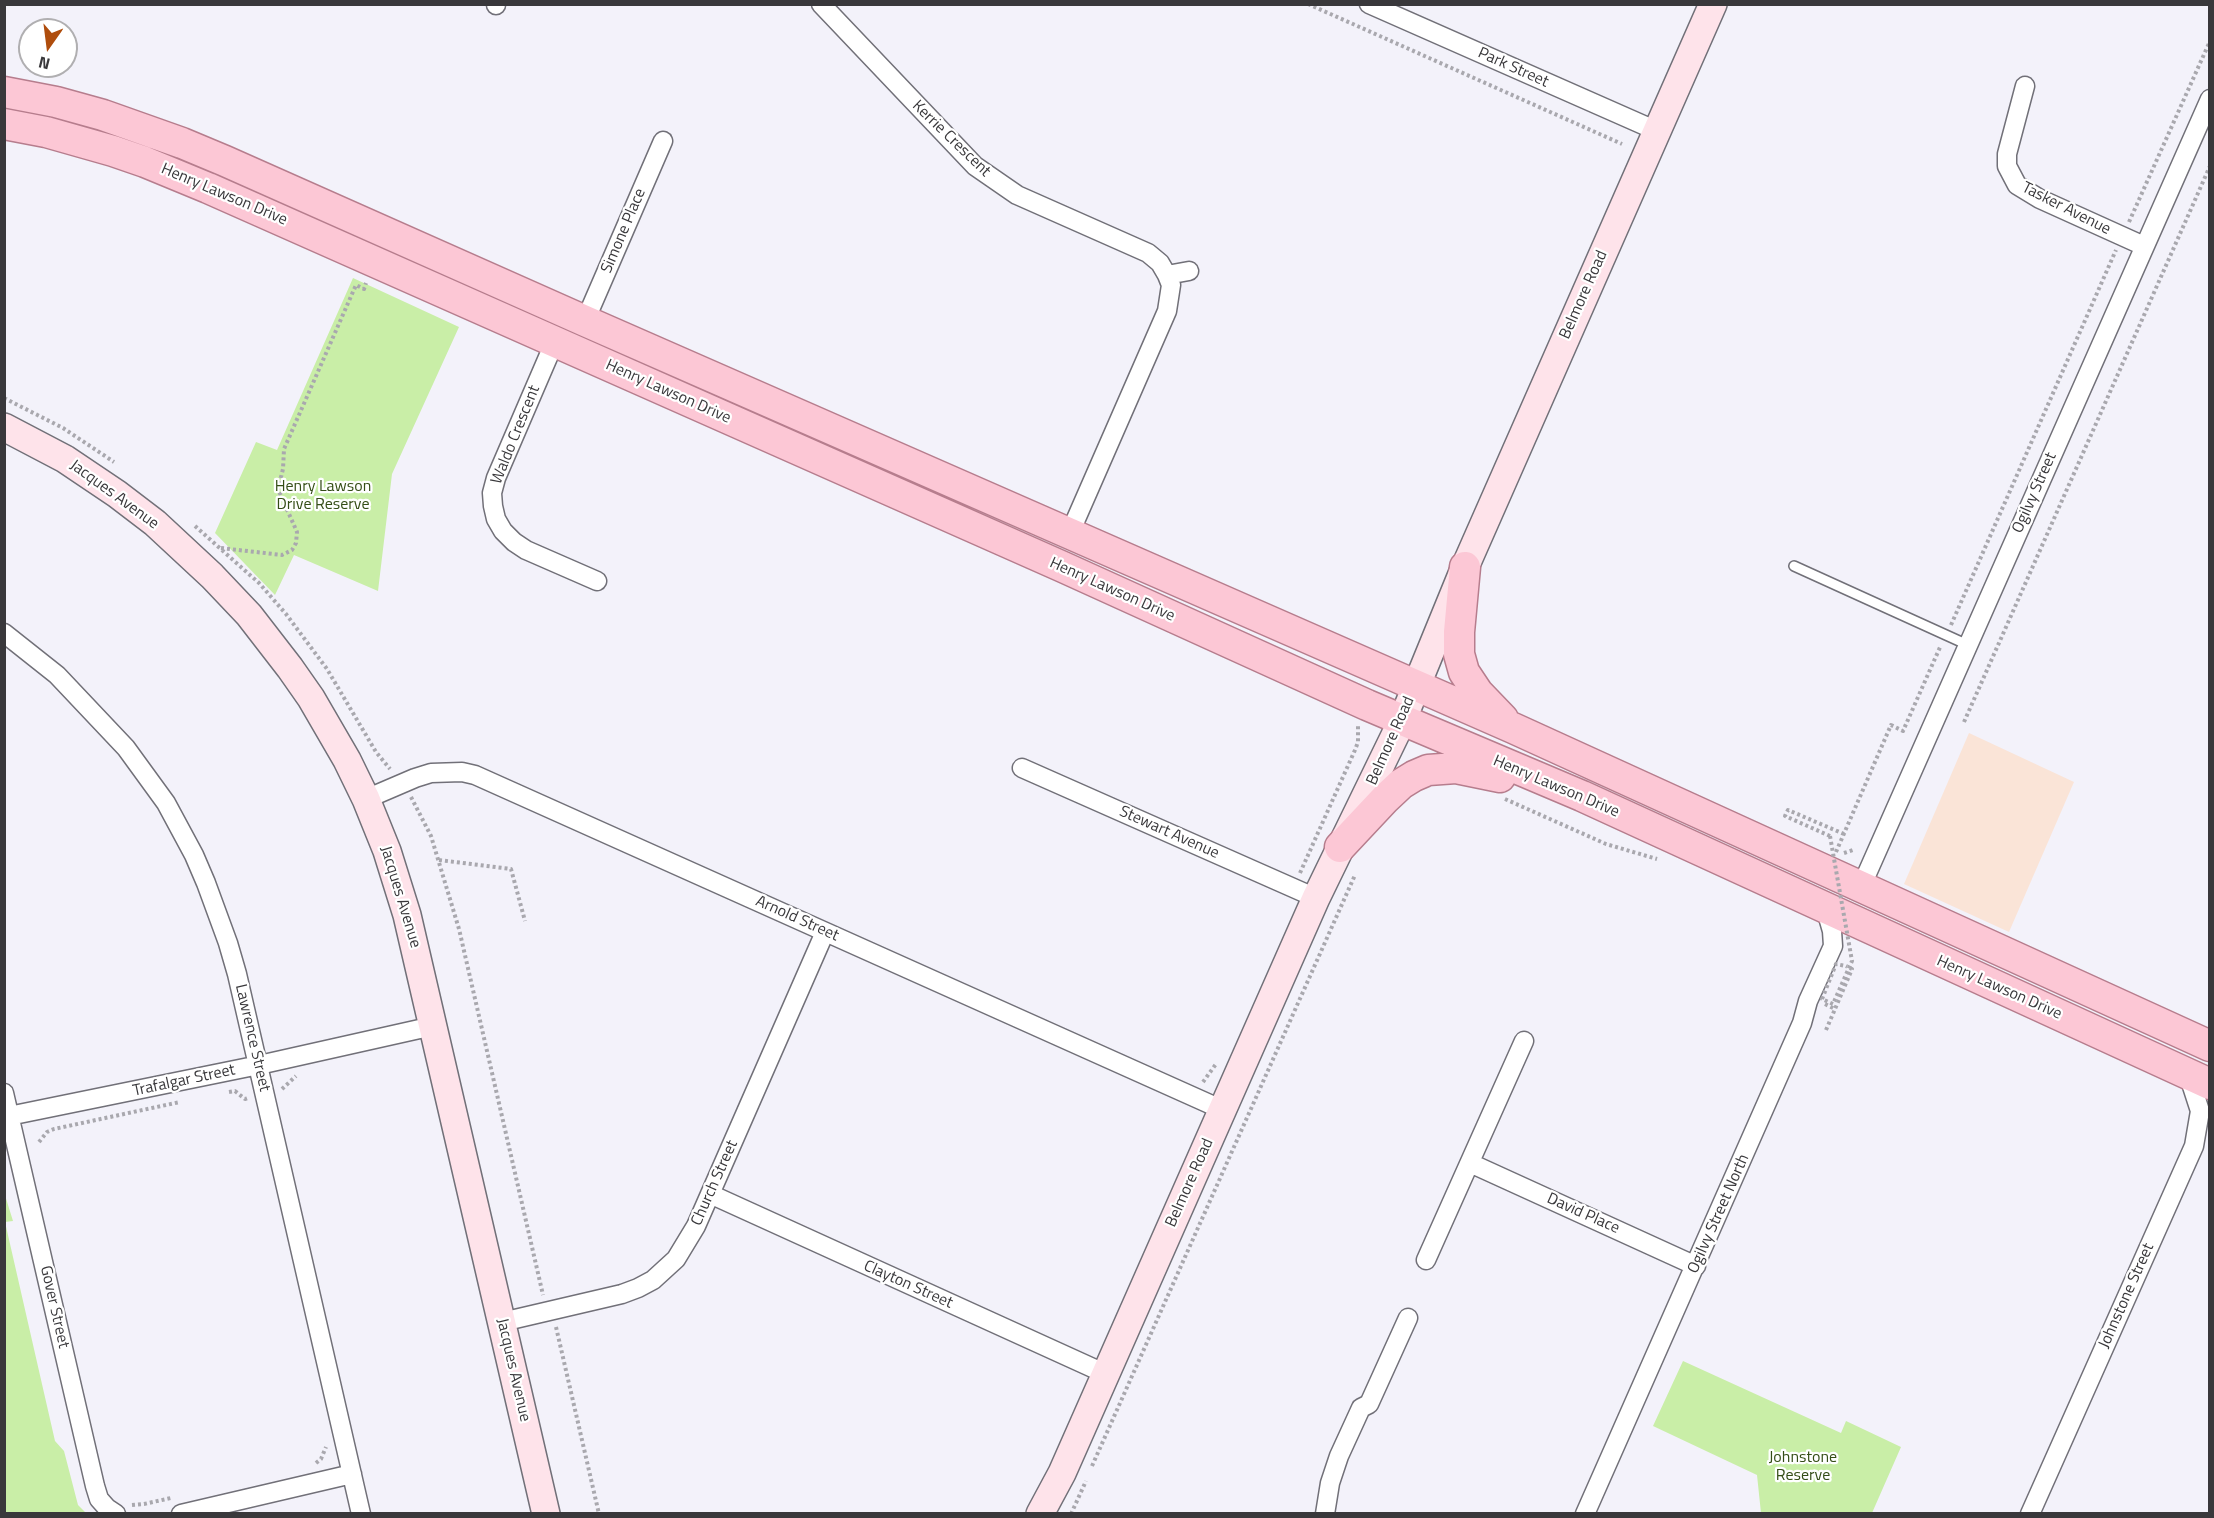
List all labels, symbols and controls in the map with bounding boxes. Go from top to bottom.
north arrow [18,18,78,78]
street label: Park Street [1475,44,1551,92]
text: N [36,51,52,77]
street label: Kerrie Crescent [908,97,994,181]
street label: Henry Lawson Drive [158,160,290,230]
street label: Tasker Avenue [2018,178,2114,240]
street label: Simone Place [598,186,650,276]
street label: Belmore Road [1556,248,1612,342]
street label: Henry Lawson Drive [602,356,734,428]
street label: Waldo Crescent [487,383,545,487]
street label: Ogilvy Street [2009,450,2061,536]
street label: Jacques Avenue [66,456,162,534]
park label: Henry Lawson Drive Reserve [275,477,371,515]
street label: Henry Lawson Drive [1046,554,1178,626]
street label: Belmore Road [1363,694,1419,788]
street label: Henry Lawson Drive [1490,752,1622,822]
street label: Stewart Avenue [1116,802,1222,864]
street label: Jacques Avenue [375,844,425,950]
street label: Arnold Street [752,892,842,946]
street label: Henry Lawson Drive [1933,952,2065,1024]
street label: Lawrence Street [230,982,274,1094]
street label: Trafalgar Street [131,1061,237,1101]
street label: Belmore Road [1162,1136,1218,1230]
street label: Church Street [688,1137,742,1229]
street label: Ogilvy Street North [1684,1151,1754,1277]
street label: David Place [1544,1189,1622,1239]
street label: Johnstone Street [2095,1240,2159,1352]
street label: Clayton Street [860,1257,956,1313]
street label: Gover Street [35,1264,73,1350]
street label: Jacques Avenue [492,1316,534,1424]
park label: Johnstone Reserve [1769,1448,1837,1486]

